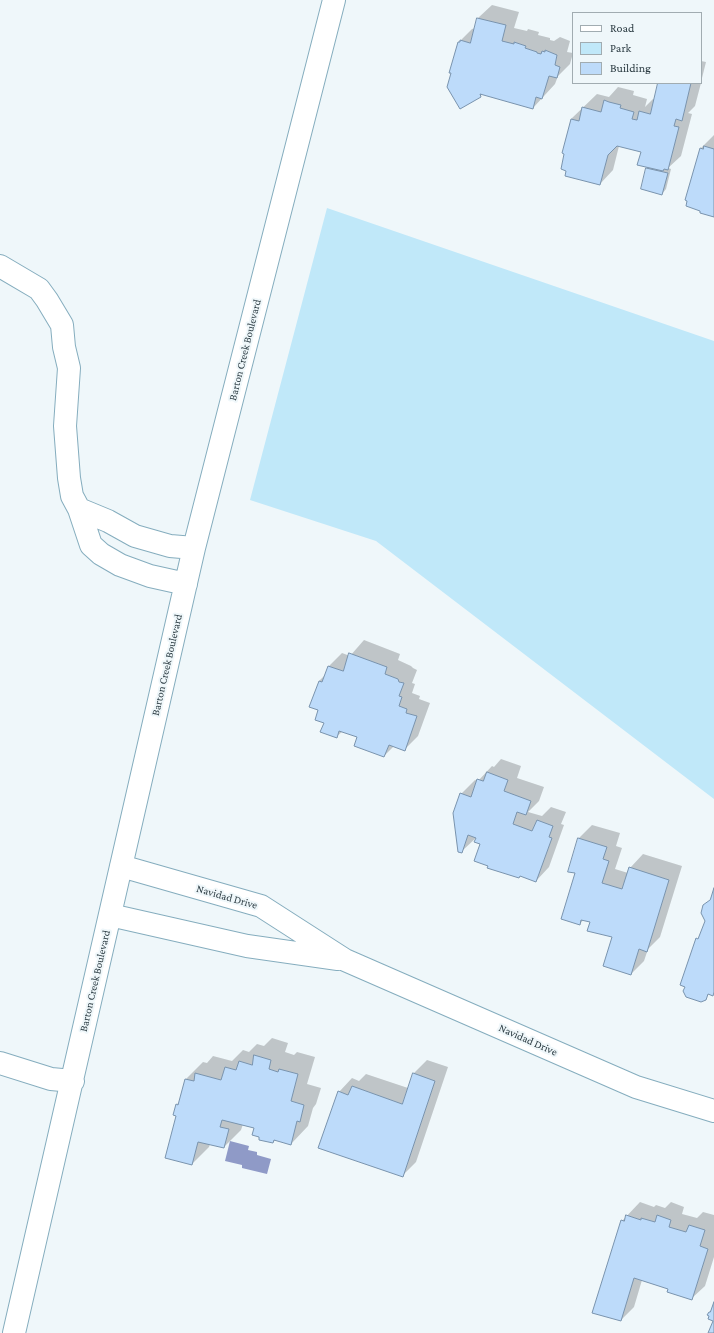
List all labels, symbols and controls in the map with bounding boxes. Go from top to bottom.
legend [572,12,702,84]
text: Road [610,21,634,35]
text: Park [610,41,631,55]
text: Building [610,61,651,75]
street label: Barton Creek Boulevard [226,298,264,402]
street label: Barton Creek Boulevard [149,613,185,717]
street label: Navidad Drive [195,882,259,912]
street label: Barton Creek Boulevard [77,929,113,1033]
street label: Navidad Drive [497,1021,559,1059]

